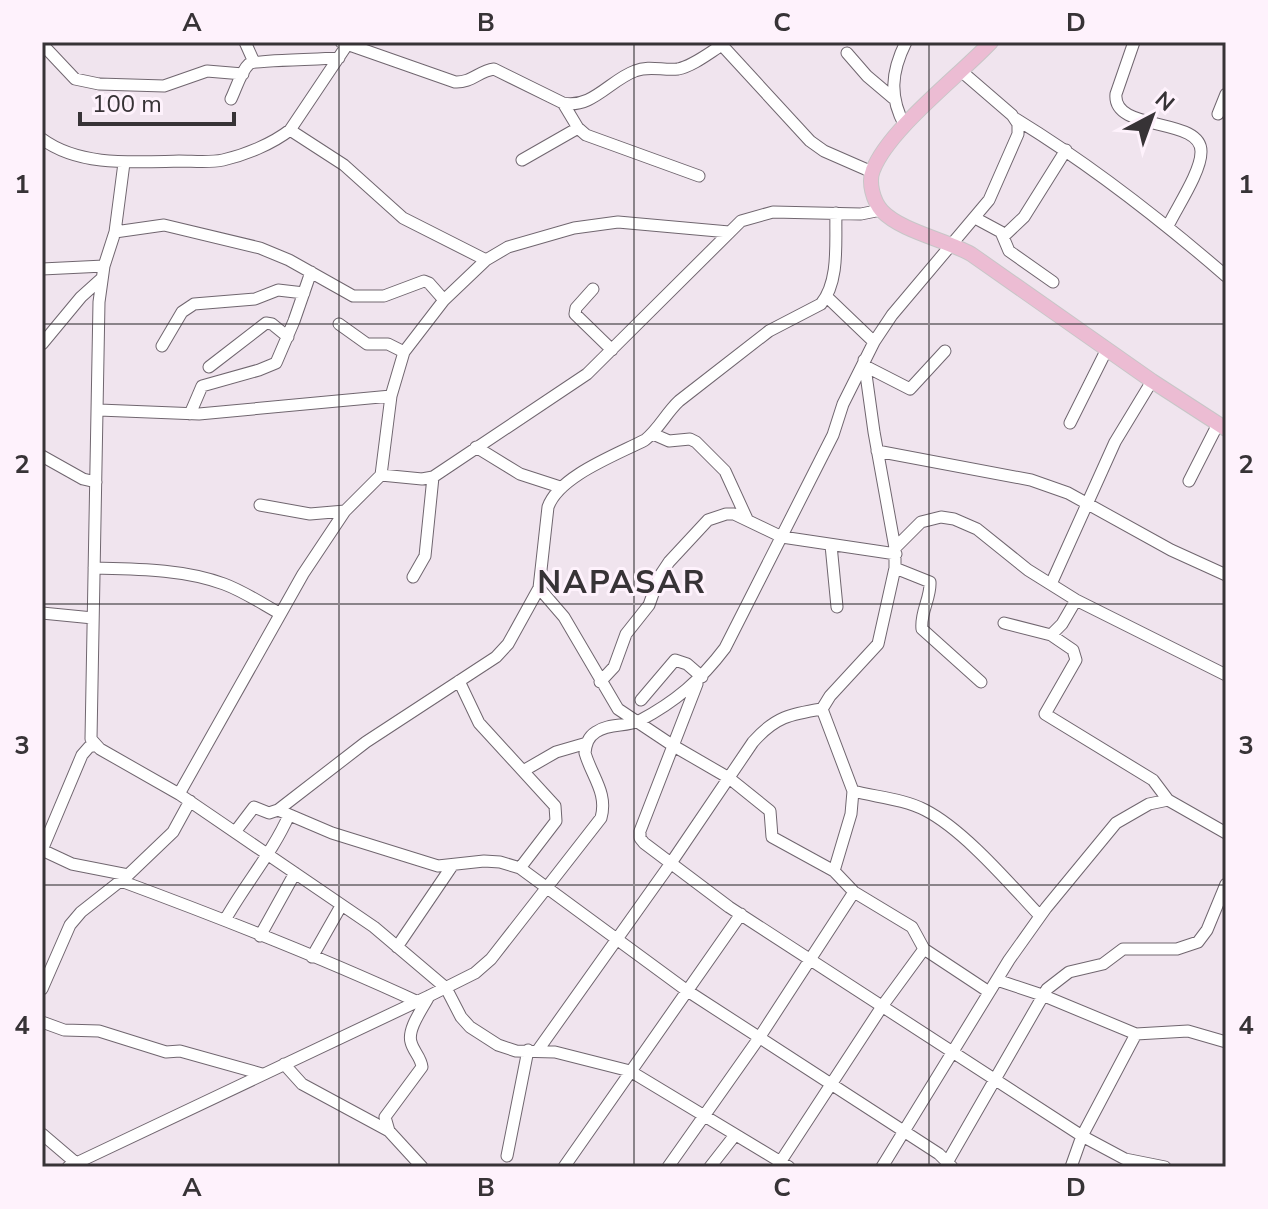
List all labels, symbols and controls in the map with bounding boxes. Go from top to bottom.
text: A [182,5,202,40]
text: B [477,5,495,40]
text: C [773,5,791,40]
text: D [1066,5,1086,40]
scale bar [80,76,234,126]
north arrow [1112,76,1192,156]
text: N [1148,85,1181,118]
text: 100 m [92,88,162,120]
text: 1 [14,167,30,202]
text: 1 [1238,167,1254,202]
text: 2 [14,447,30,482]
text: 2 [1238,447,1254,482]
district label: NAPASAR [537,561,707,604]
text: 3 [14,728,30,763]
text: 3 [1238,728,1254,763]
text: 4 [14,1008,30,1043]
text: 4 [1238,1008,1254,1043]
text: A [182,1170,202,1205]
text: B [477,1170,495,1205]
text: C [773,1170,791,1205]
text: D [1066,1170,1086,1205]

